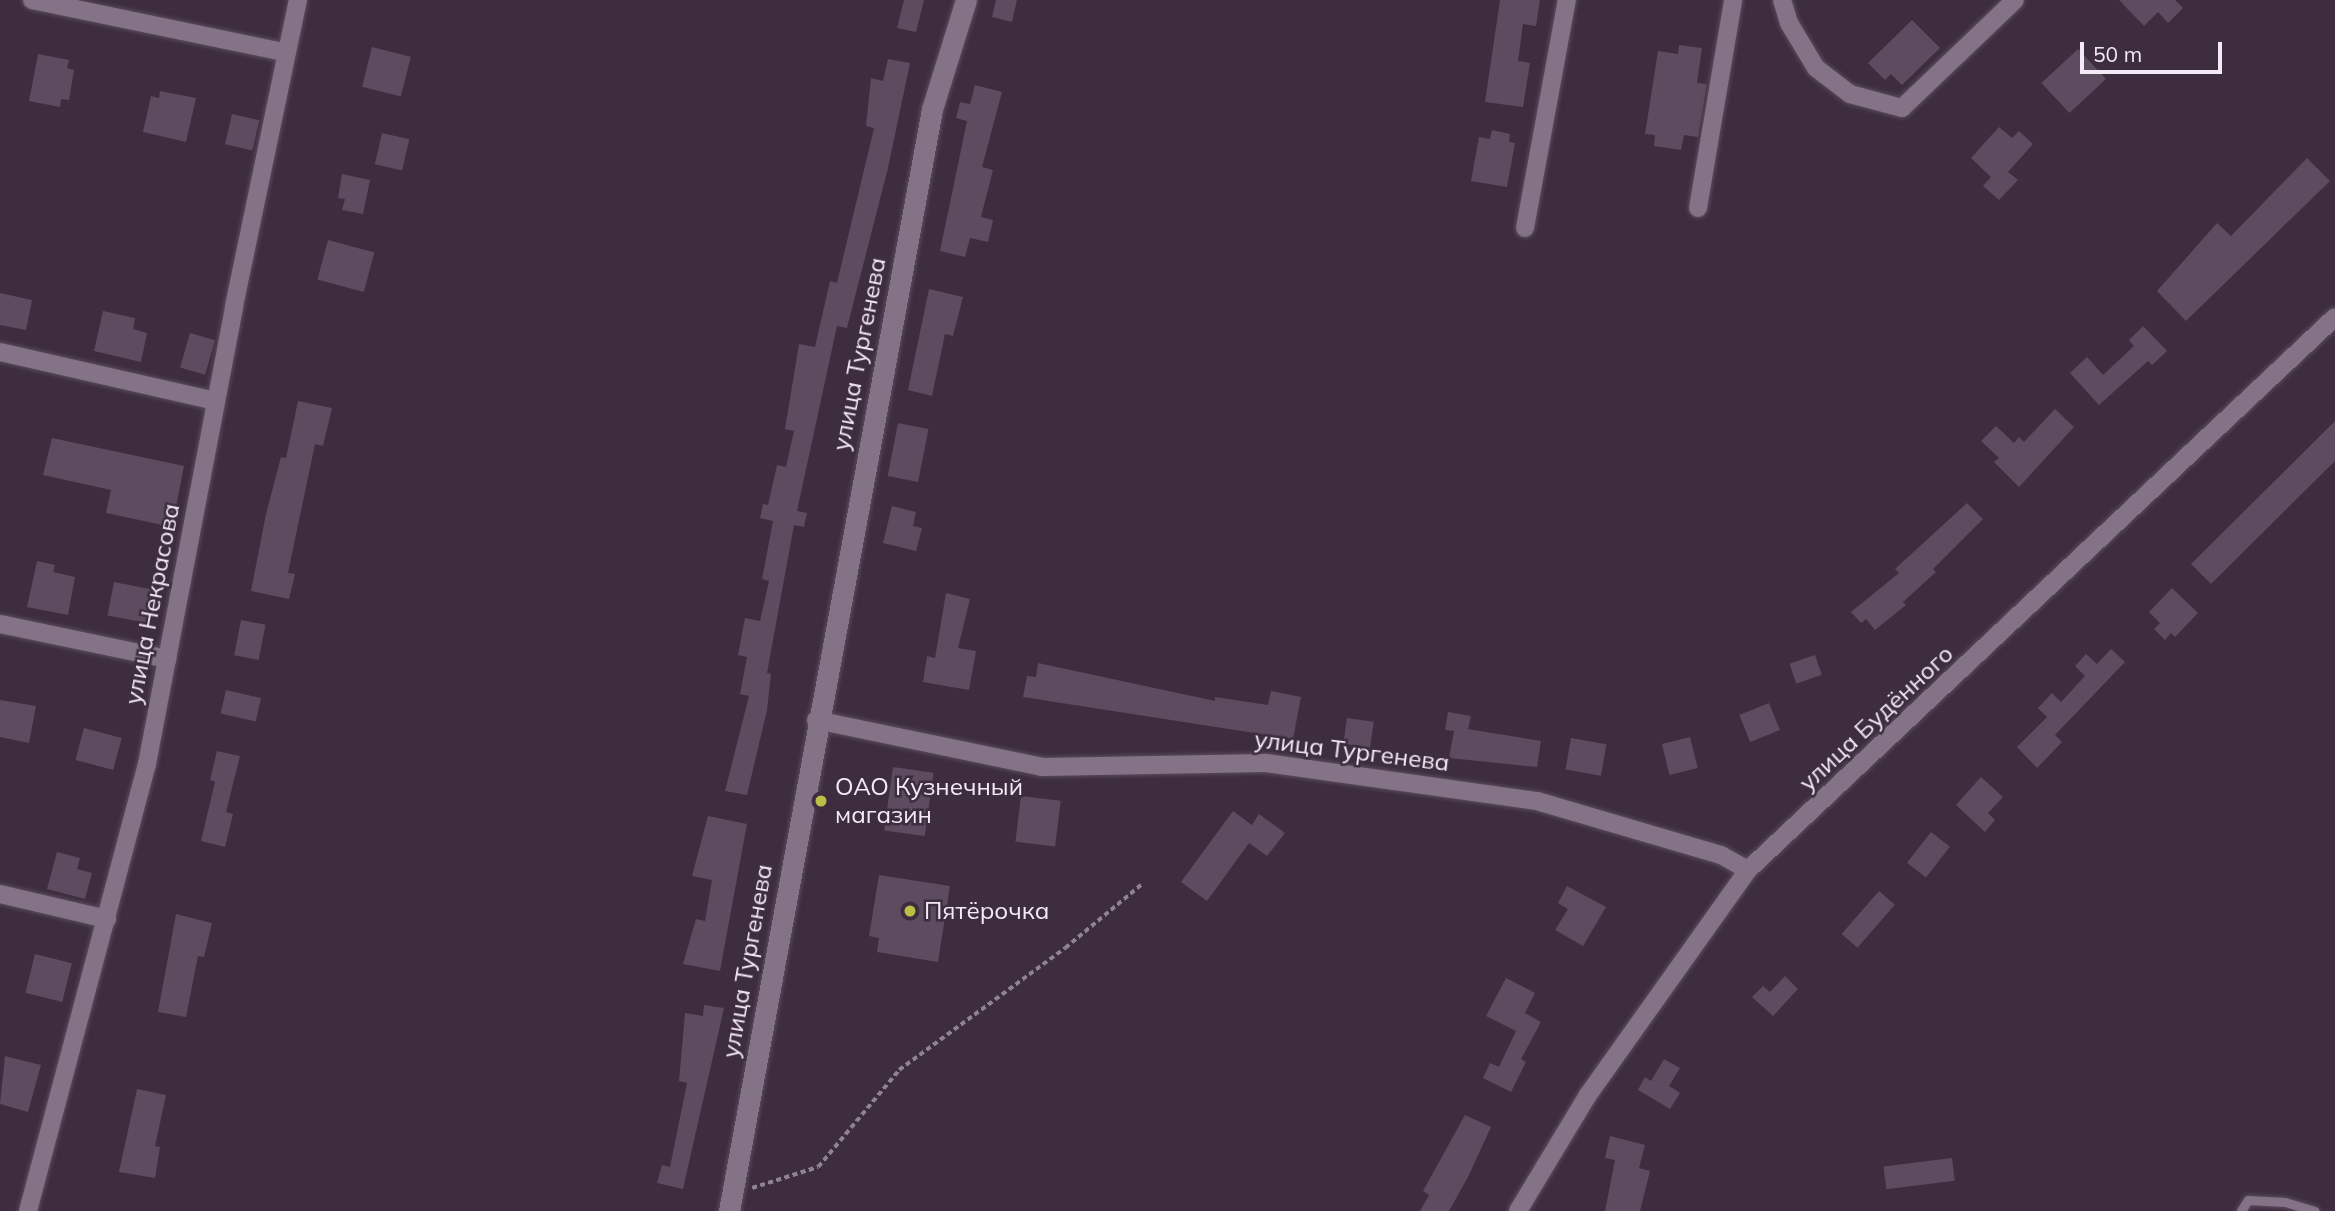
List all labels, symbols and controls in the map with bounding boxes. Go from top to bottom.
scale bar [2083,28,2225,72]
text: 50 m [2093,41,2142,67]
street label: улица Тургенева [826,255,892,453]
street label: улица Некрасова [118,501,186,707]
street label: улица Будённого [1793,639,1959,797]
street label: улица Тургенева [1253,725,1451,777]
place label: ОАО Кузнечный магазин [835,773,1023,829]
marker: ОАО Кузнечный магазин [813,793,829,809]
street label: улица Тургенева [716,862,778,1060]
place label: Пятёрочка [924,897,1049,925]
marker: Пятёрочка [902,903,918,919]

